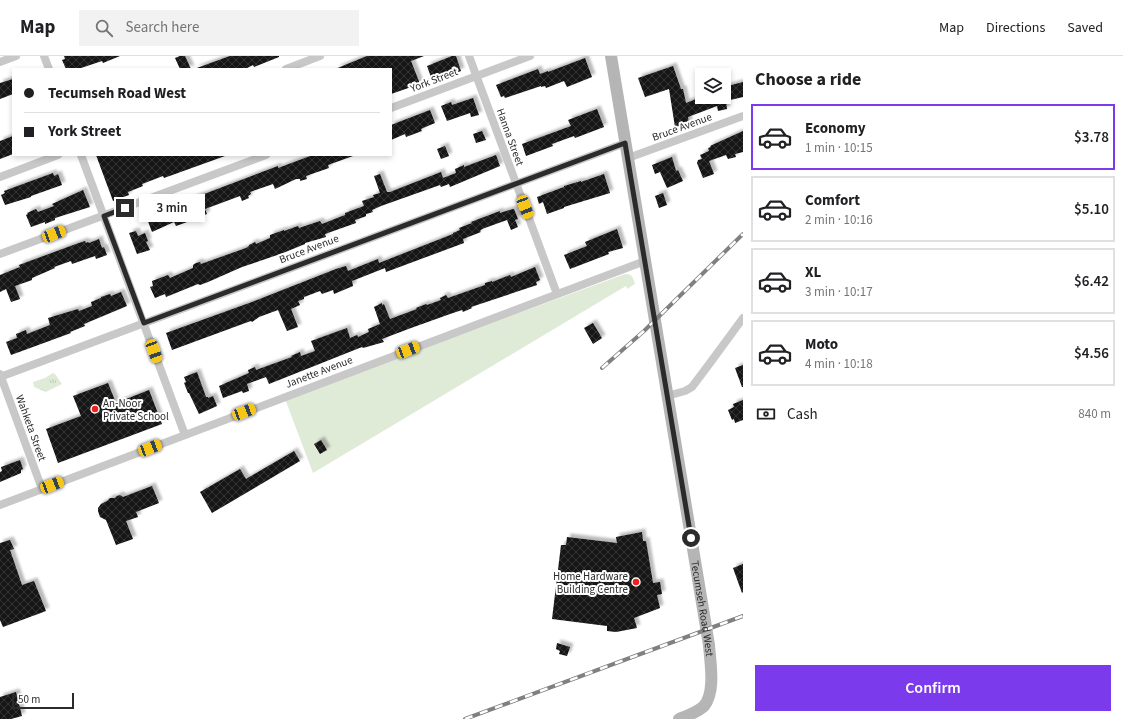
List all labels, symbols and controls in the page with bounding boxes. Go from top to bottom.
search box [79,10,359,46]
text: Map [20,14,55,41]
icon: search [93,17,115,39]
text: Search here [125,17,199,38]
text: Map [939,18,964,38]
text: Directions [986,18,1045,38]
text: Saved [1067,18,1103,38]
street label: York Street [407,64,460,96]
text: Choose a ride [755,67,861,92]
map controls [695,68,731,104]
button: layers [695,68,731,104]
text: Tecumseh Road West [48,83,186,104]
street label: Hanna Street [493,106,527,168]
street label: Bruce Avenue [650,109,714,145]
text: Economy [805,118,866,139]
icon: car [757,119,793,155]
text: York Street [48,121,121,142]
text: $3.78 [1074,127,1109,148]
text: 1 min · 10:15 [805,139,873,157]
text: Comfort [805,190,860,211]
icon: car [757,191,793,227]
callout: 3 min [139,194,205,222]
car [515,194,535,220]
route end [116,199,134,217]
text: 3 min [157,199,187,217]
text: $5.10 [1074,199,1109,220]
text: 2 min · 10:16 [805,211,873,229]
car [41,224,67,244]
street label: Bruce Avenue [277,231,341,267]
text: XL [805,262,821,283]
icon: car [757,263,793,299]
text: $6.42 [1074,271,1109,292]
text: 3 min · 10:17 [805,283,873,301]
text: Moto [805,334,838,355]
icon: car [757,335,793,371]
car [144,338,164,364]
car [395,340,421,360]
text: $4.56 [1074,343,1109,364]
street label: Janette Avenue [283,352,355,392]
text: 4 min · 10:18 [805,355,873,373]
street label: Wahketa Street [12,393,50,463]
place label: An-Noor Private School [103,396,169,424]
car [231,402,257,422]
icon: cash [755,403,777,425]
marker: An-Noor Private School [90,404,100,414]
text: Cash [787,404,818,425]
text: 840 m [1078,405,1111,423]
car [137,438,163,458]
car [39,475,65,495]
route start [682,529,700,547]
street label: Tecumseh Road West [688,559,718,657]
place label: Home Hardware Building Centre [553,569,629,597]
marker: Home Hardware Building Centre [631,577,641,587]
button: Confirm [755,665,1111,711]
scale bar [12,691,74,710]
text: 50 m [18,692,40,707]

